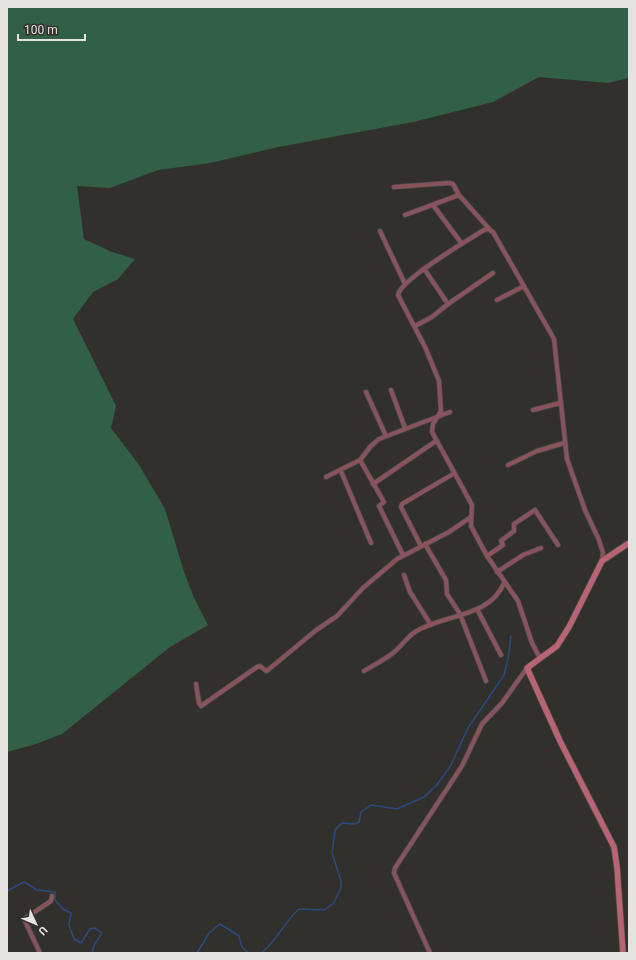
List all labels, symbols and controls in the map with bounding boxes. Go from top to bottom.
scale bar [18,16,85,42]
text: 100 m [24,23,58,37]
north arrow [16,904,56,944]
text: U [36,923,50,938]

